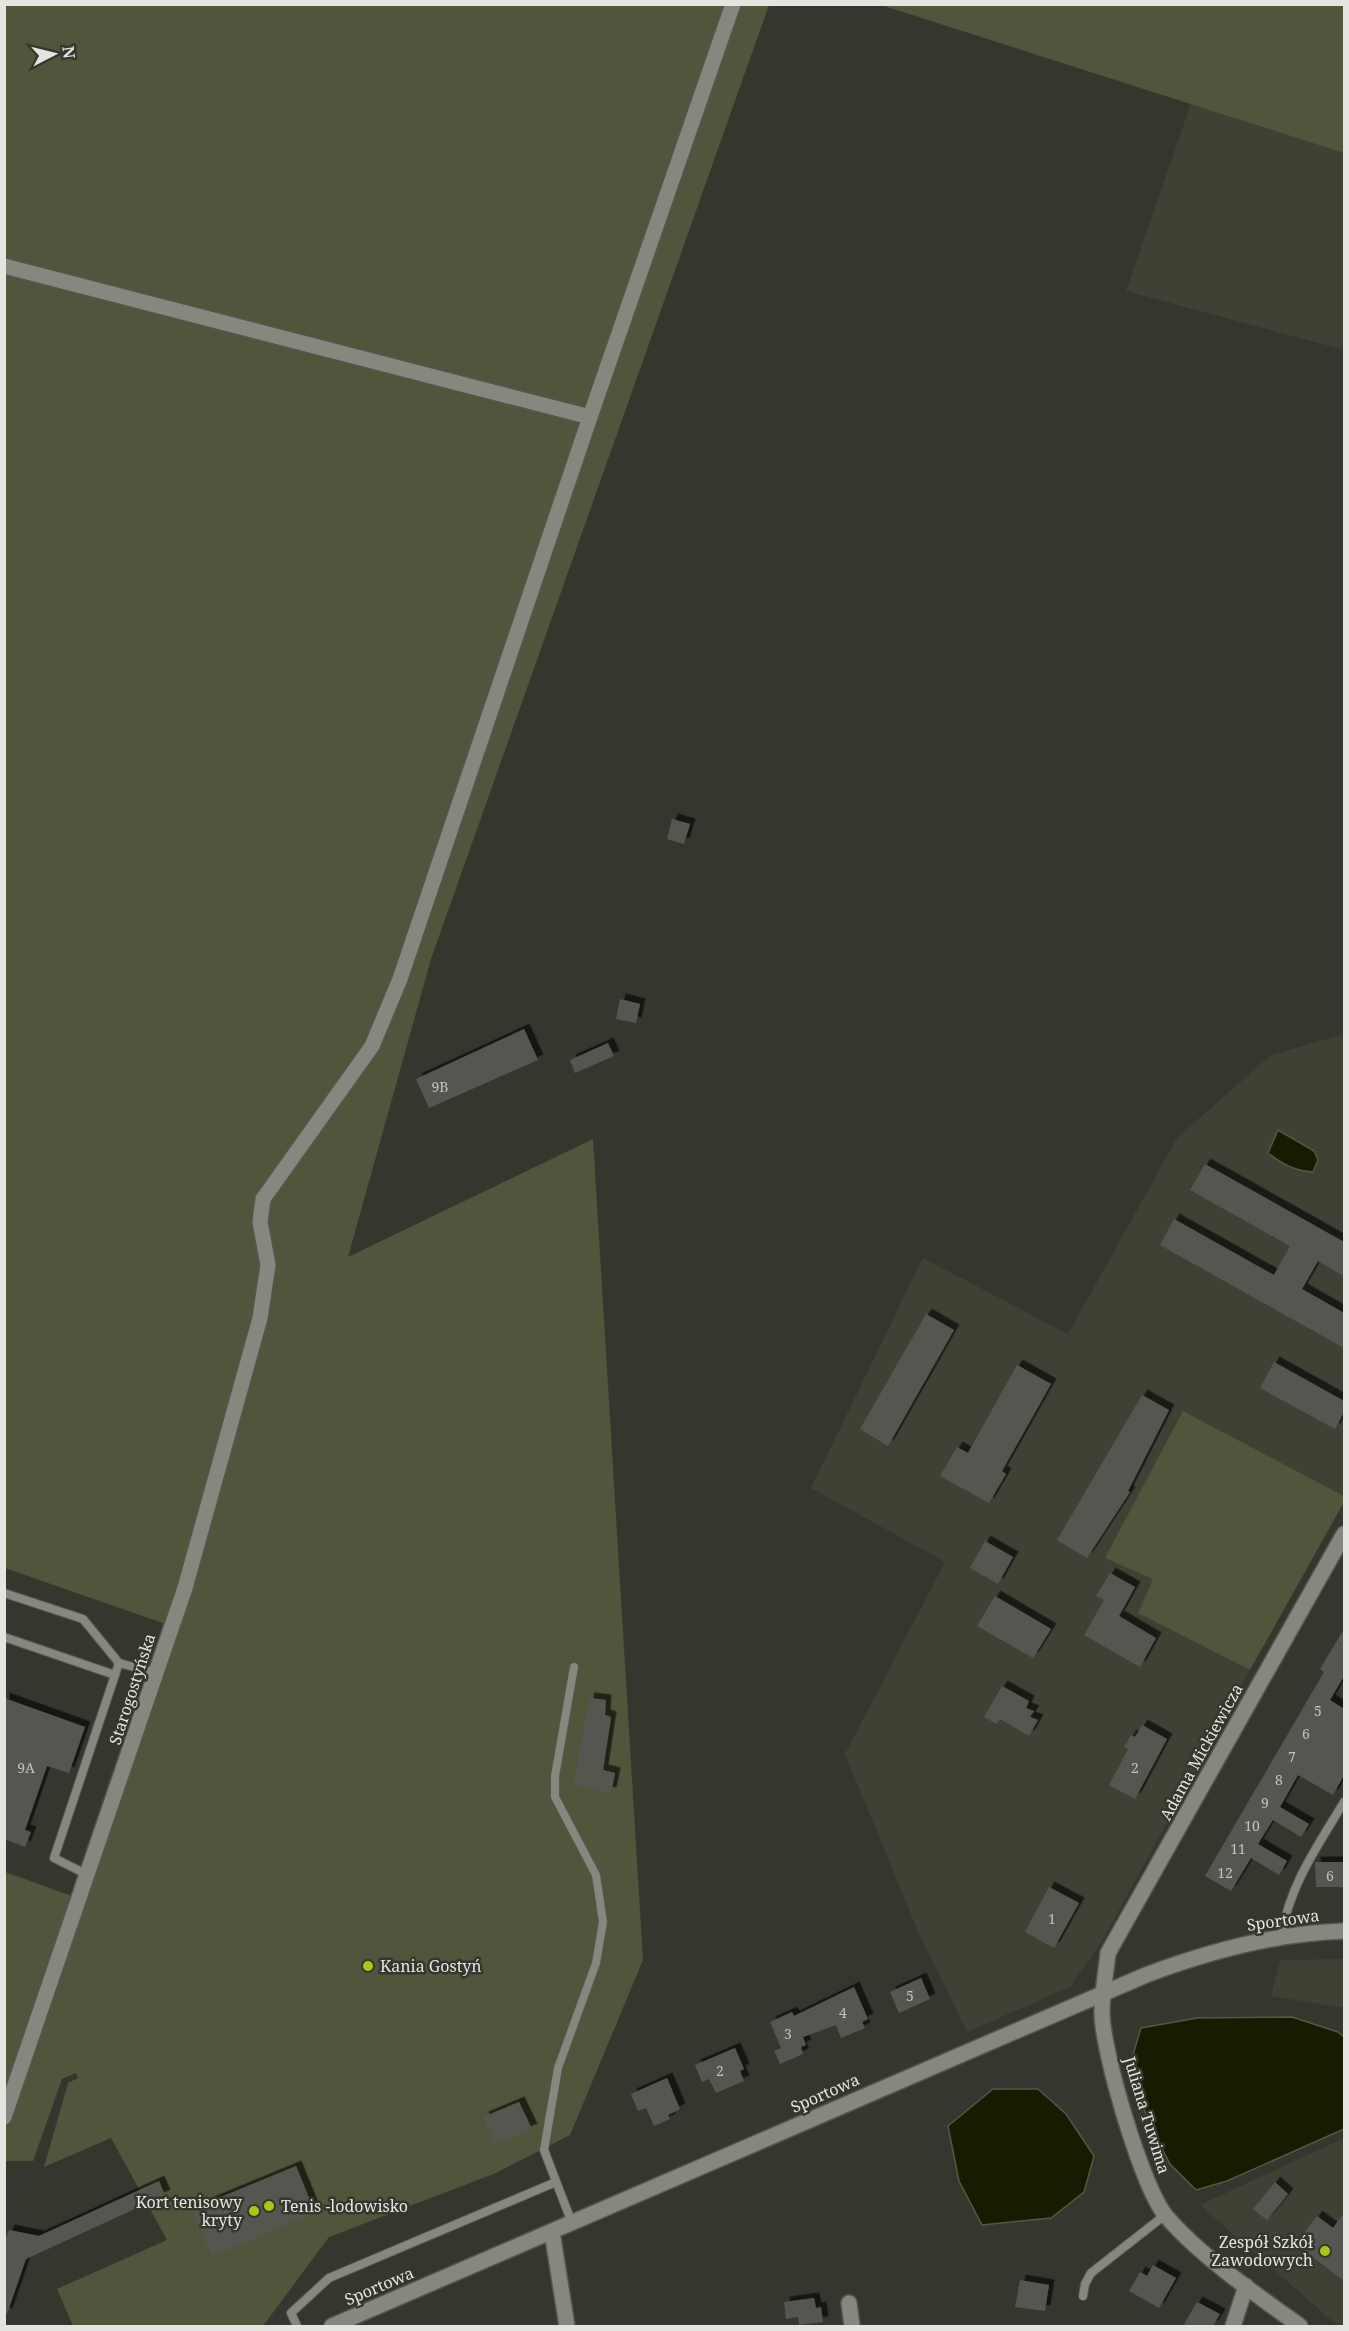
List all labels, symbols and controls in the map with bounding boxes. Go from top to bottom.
north arrow [24,24,84,84]
text: N [57,45,81,60]
house number: 9B [432,1077,448,1096]
street label: Starogostyńska [104,1631,160,1747]
street label: Adama Mickiewicza [1154,1680,1248,1824]
house number: 5 [1314,1701,1322,1720]
house number: 6 [1302,1724,1310,1743]
house number: 7 [1288,1747,1296,1766]
house number: 9A [17,1758,35,1777]
house number: 2 [1131,1758,1139,1777]
house number: 8 [1275,1770,1283,1789]
house number: 9 [1261,1793,1269,1812]
house number: 10 [1244,1816,1260,1835]
house number: 11 [1230,1839,1246,1858]
house number: 12 [1217,1863,1233,1882]
house number: 6 [1326,1866,1334,1885]
street label: Sportowa [1245,1904,1321,1936]
house number: 1 [1048,1909,1056,1928]
place label: Kania Gostyń [380,1955,482,1977]
marker: Kania Gostyń [361,1959,375,1973]
house number: 5 [906,1986,914,2005]
house number: 4 [839,2003,847,2022]
house number: 3 [784,2024,792,2043]
street label: Juliana Tuwima [1118,2053,1175,2176]
house number: 2 [716,2061,724,2080]
street label: Sportowa [787,2068,863,2118]
place label: Kort tenisowy kryty [136,2191,243,2231]
place label: Tenis -lodowisko [281,2195,408,2217]
marker: Tenis -lodowisko [262,2199,276,2213]
marker: Kort tenisowy kryty [247,2204,261,2218]
place label: Zespół Szkół Zawodowych [1212,2231,1313,2271]
marker: Zespół Szkół Zawodowych [1318,2244,1332,2258]
street label: Sportowa [341,2262,417,2310]

